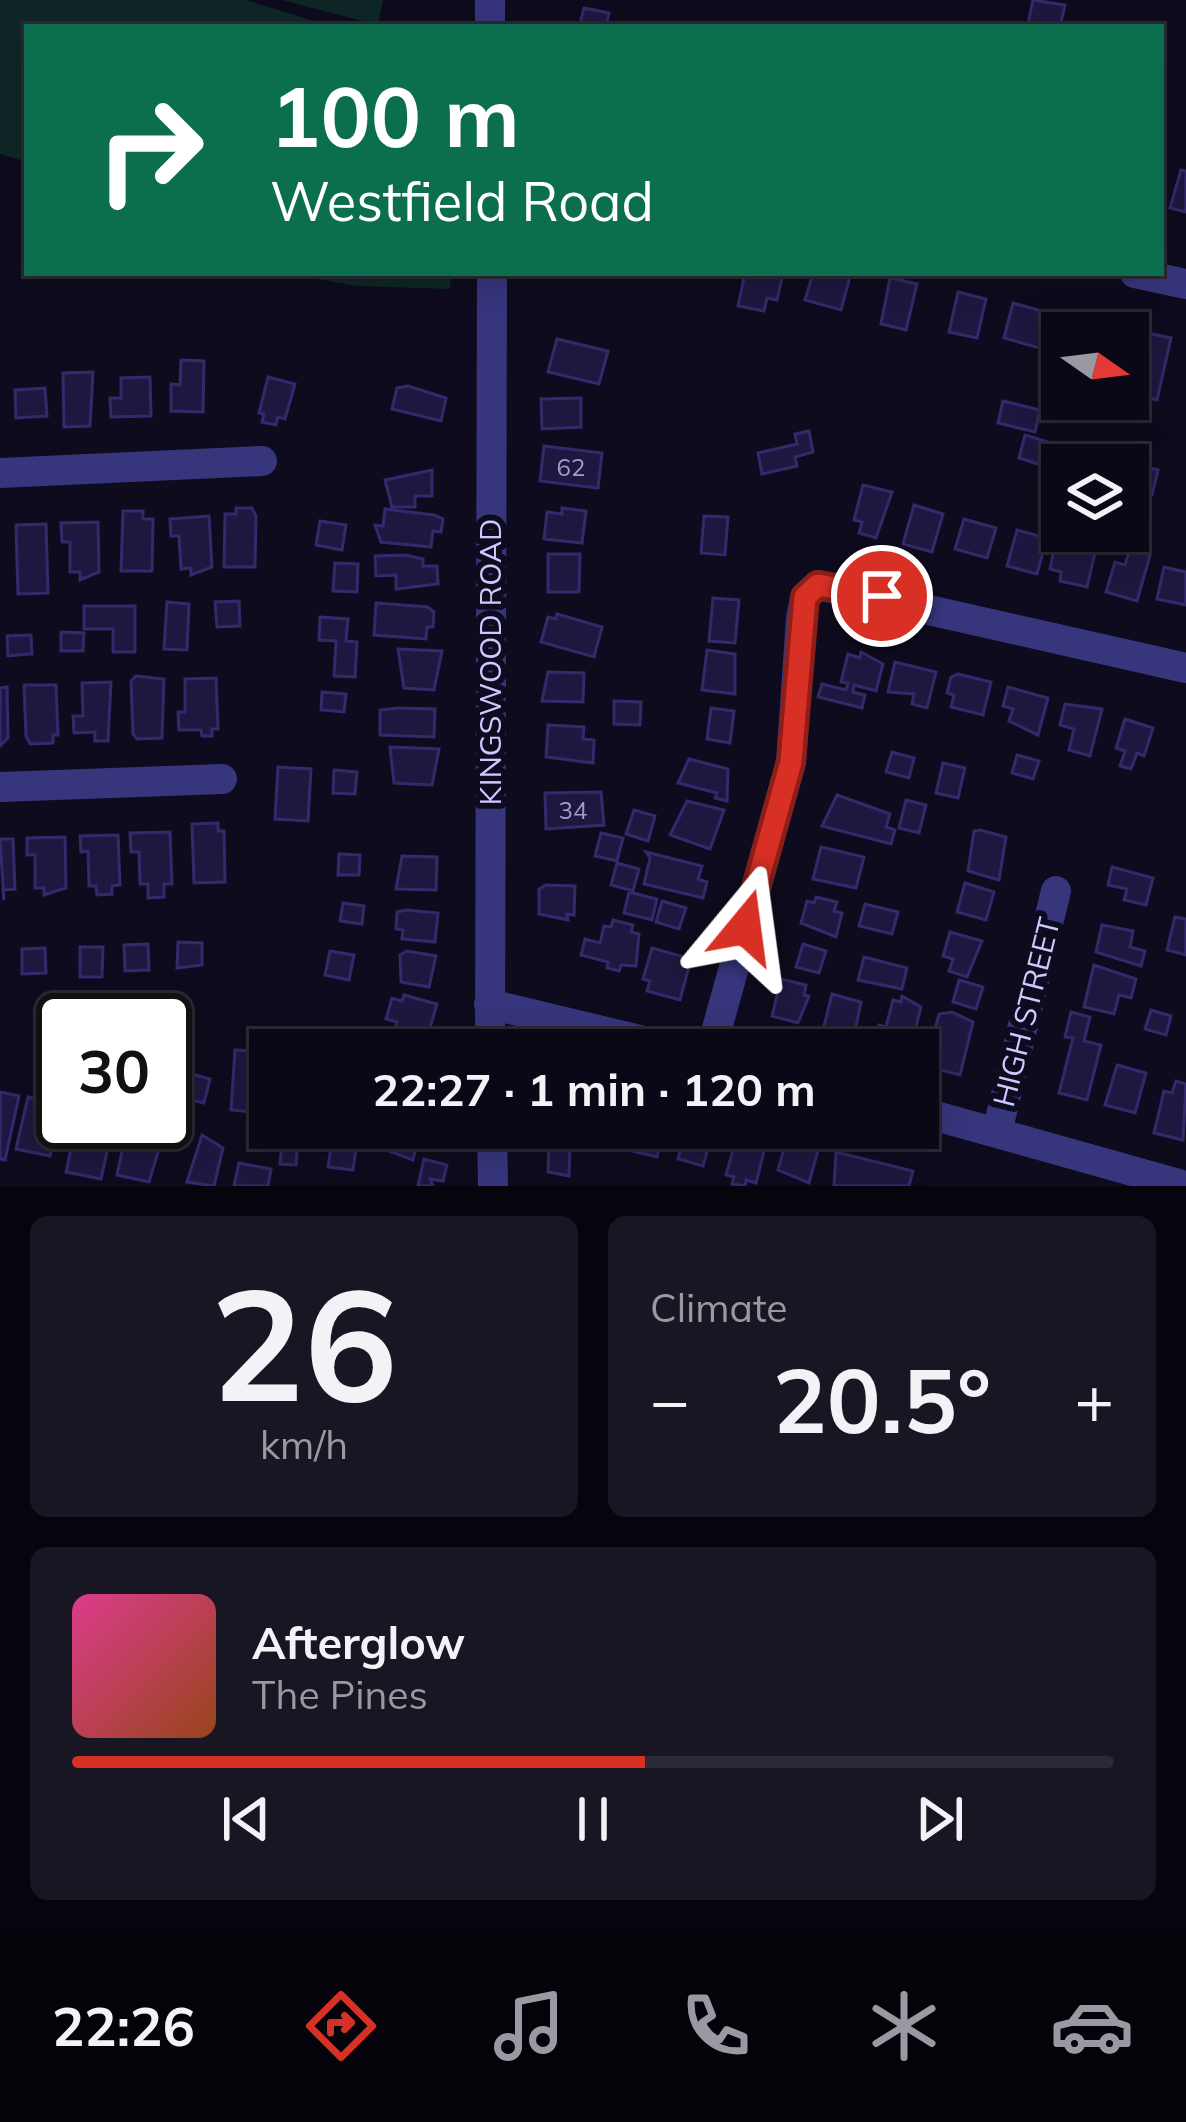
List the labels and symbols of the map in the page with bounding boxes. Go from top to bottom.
north arrow [1041,312,1149,420]
house number: 62 [557,452,585,482]
street label: KINGSWOOD ROAD [471,519,509,805]
pin [831,545,933,647]
house number: 34 [559,795,587,825]
position arrow [682,864,808,990]
street label: HIGH STREET [984,913,1068,1111]
speed limit sign: 30 [36,993,192,1149]

